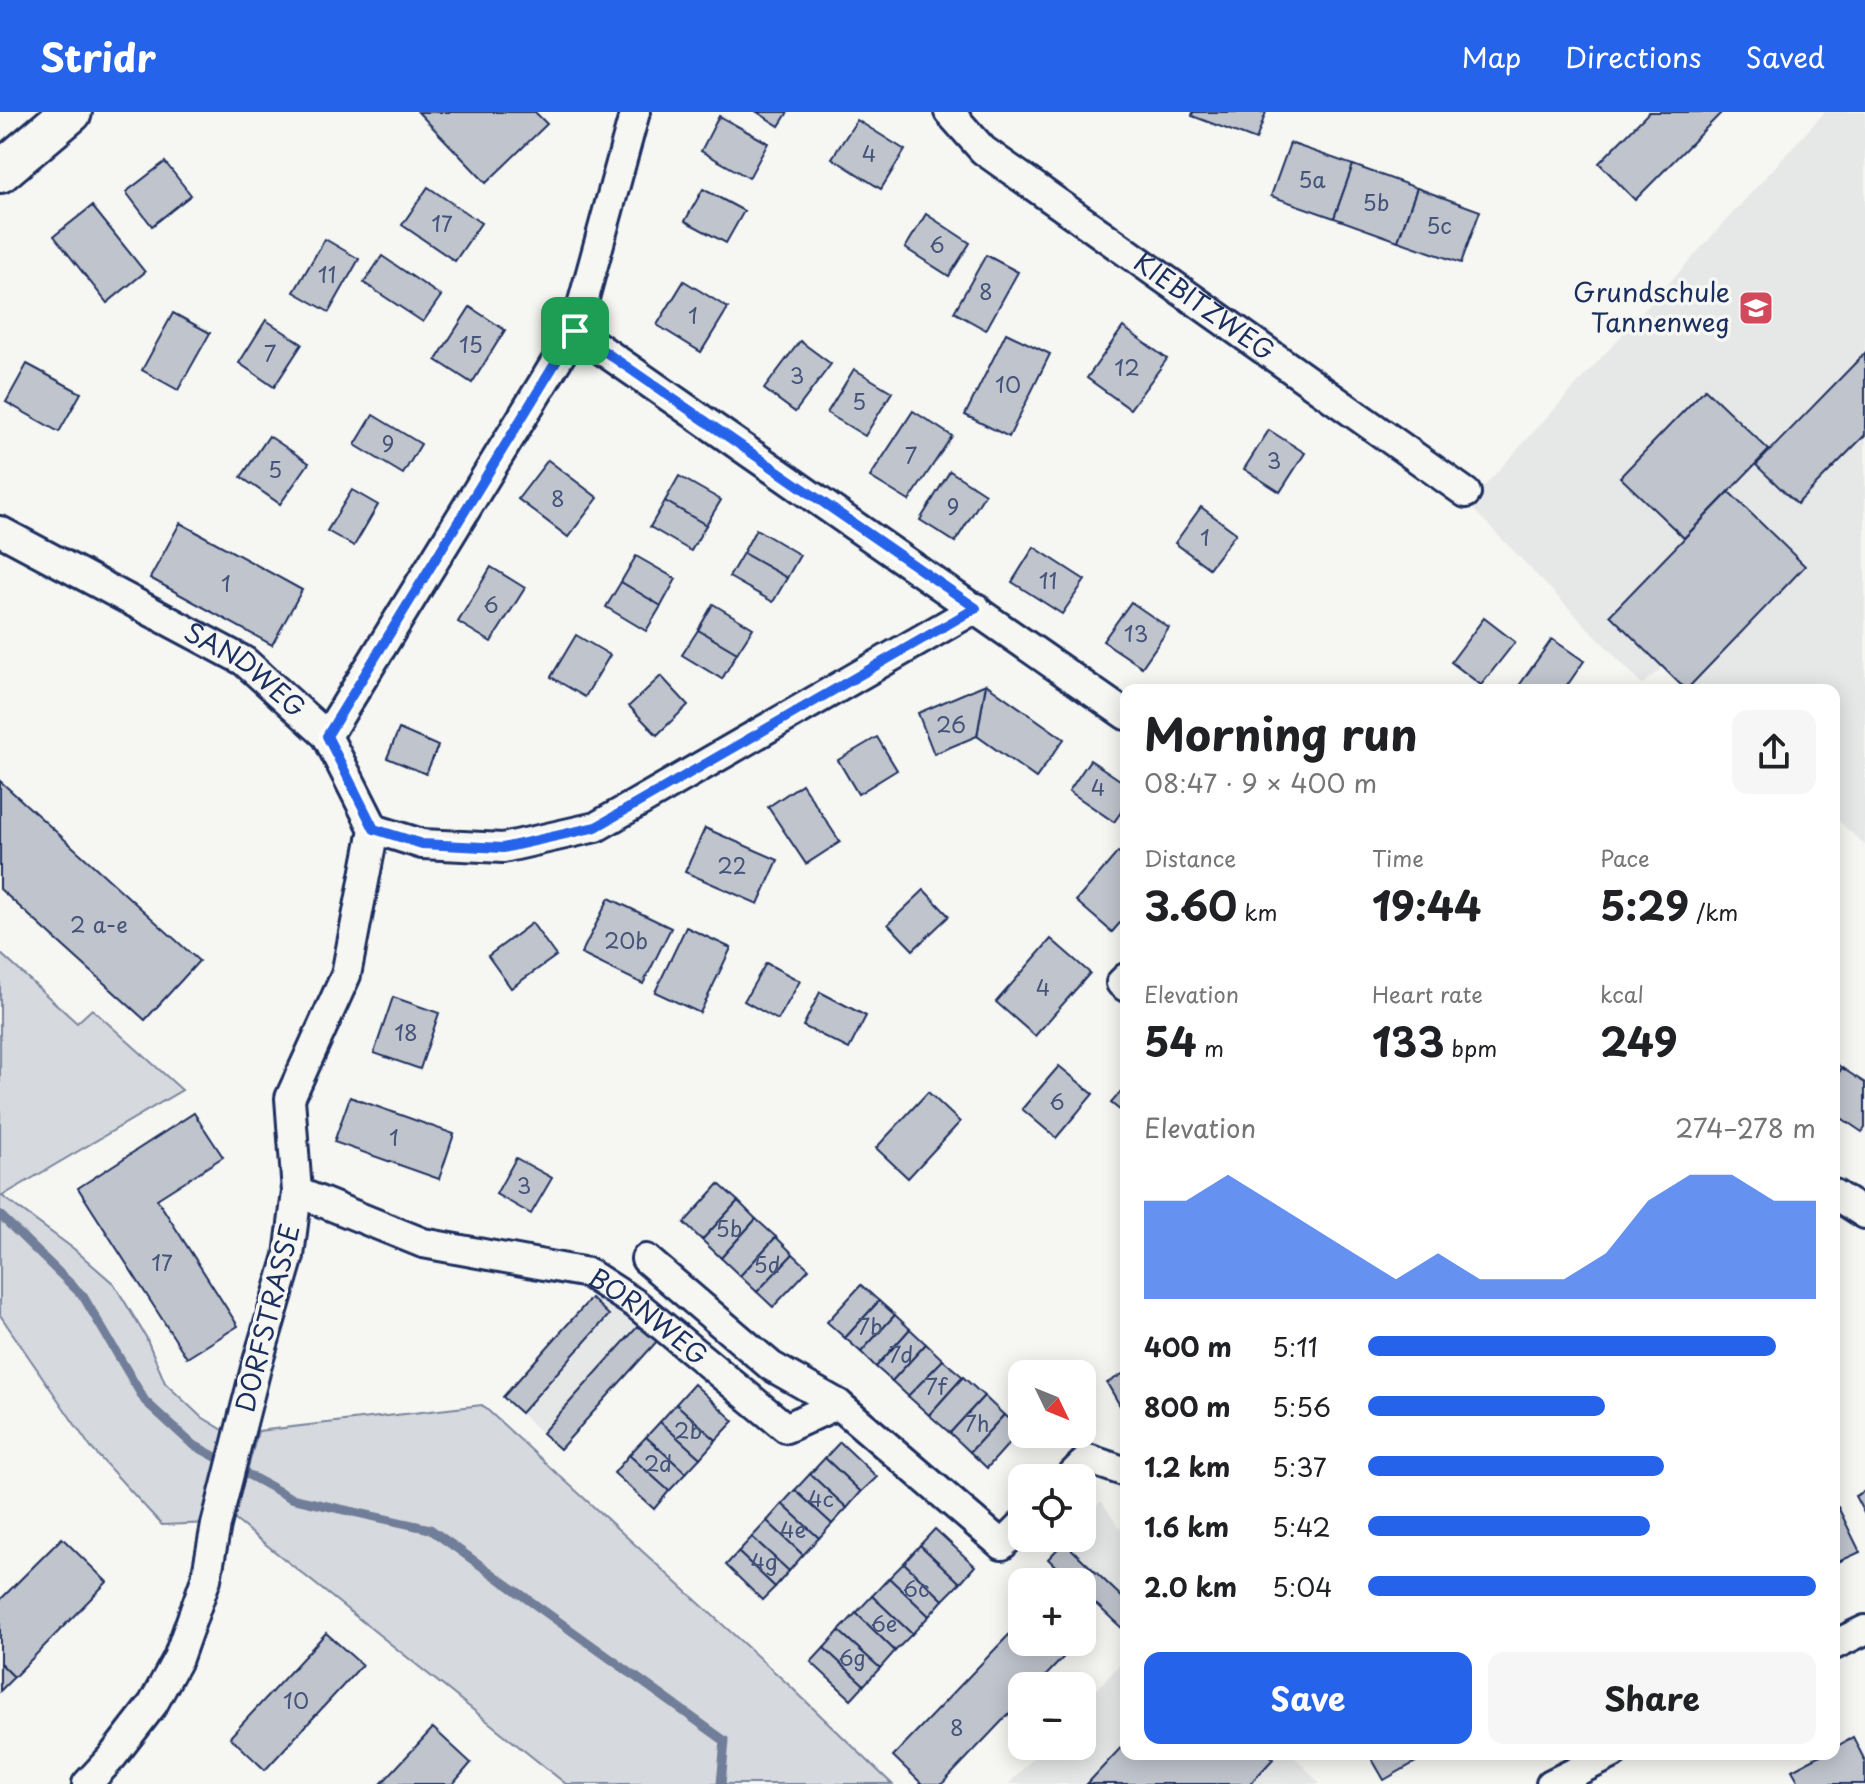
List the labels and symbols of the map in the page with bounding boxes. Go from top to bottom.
house number: 4 [862,136,876,169]
house number: 5a [1298,162,1326,195]
house number: 5b [1363,185,1389,218]
house number: 17 [431,206,453,239]
house number: 5c [1426,208,1452,241]
house number: 6 [929,227,945,260]
street label: KIEBITZWEG [1126,242,1283,369]
house number: 11 [318,257,336,290]
place label: Grundschule Tannenweg [1573,272,1730,341]
house number: 8 [979,274,993,307]
school or university icon: Grundschule Tannenweg [1737,289,1775,327]
pin [541,297,609,365]
house number: 1 [688,298,698,331]
house number: 15 [459,327,483,360]
house number: 7 [264,336,276,369]
house number: 12 [1114,350,1140,383]
house number: 3 [790,358,804,391]
house number: 10 [995,367,1021,400]
house number: 5 [852,384,866,417]
house number: 9 [382,426,394,459]
house number: 7 [905,438,917,471]
house number: 3 [1267,443,1281,476]
house number: 5 [268,452,282,485]
house number: 8 [551,481,565,514]
house number: 9 [947,489,959,522]
house number: 1 [1200,520,1210,553]
house number: 11 [1039,563,1057,596]
house number: 1 [221,566,231,599]
house number: 6 [483,587,499,620]
street label: SANDWEG [178,612,315,726]
house number: 13 [1124,616,1148,649]
house number: 26 [936,707,966,740]
house number: 4 [1091,770,1105,803]
house number: 22 [717,848,747,881]
house number: 2 a-e [70,907,128,940]
house number: 20b [604,923,648,956]
house number: 4 [1036,970,1050,1003]
house number: 18 [394,1015,418,1048]
house number: 6 [1049,1084,1065,1117]
house number: 1 [389,1120,399,1153]
house number: 3 [517,1168,531,1201]
house number: 5b [716,1211,742,1244]
street label: DORFSTRASSE [224,1219,309,1416]
house number: 17 [151,1245,173,1278]
house number: 5d [754,1247,781,1280]
street label: BORNWEG [582,1257,717,1374]
house number: 7b [857,1309,883,1342]
house number: 7d [889,1337,913,1370]
north arrow [1008,1360,1096,1448]
house number: 7f [925,1369,949,1402]
house number: 7h [964,1406,990,1439]
house number: 2b [674,1413,702,1446]
house number: 2d [644,1446,672,1479]
house number: 4c [808,1481,834,1514]
house number: 4e [780,1512,806,1545]
house number: 4g [750,1544,778,1577]
house number: 6c [903,1571,929,1604]
house number: 6e [870,1606,898,1639]
house number: 6g [838,1640,866,1673]
house number: 10 [283,1683,309,1716]
house number: 8 [950,1710,964,1743]

